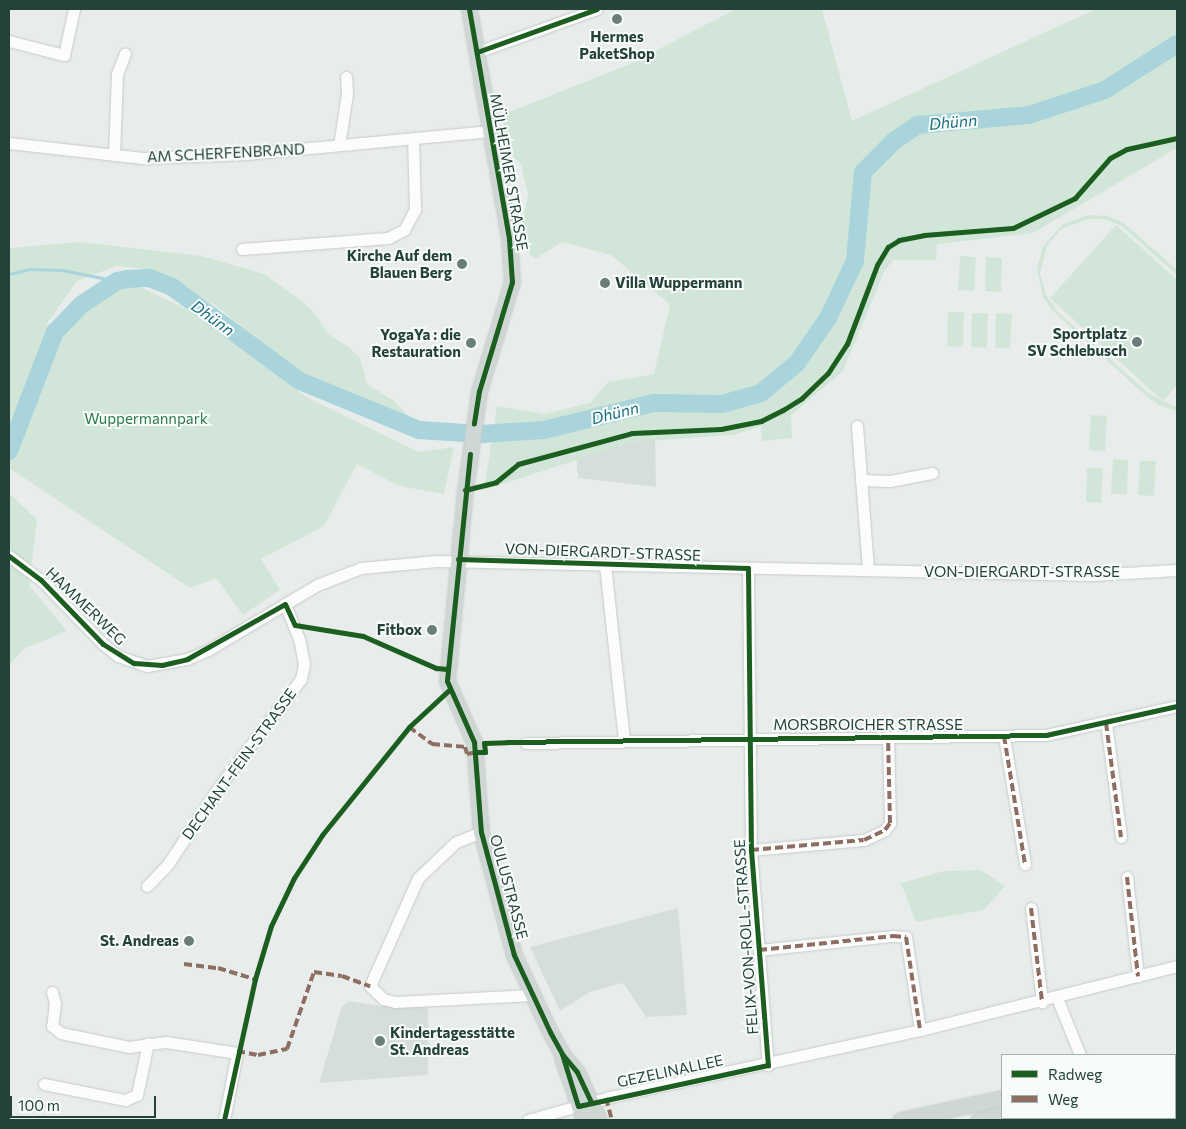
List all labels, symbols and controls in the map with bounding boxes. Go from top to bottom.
marker: Hermes PaketShop [611,13,623,25]
place label: Hermes PaketShop [579,27,655,62]
street label: MÜLHEIMER STRASSE [486,92,532,252]
water label: Dhünn [928,110,978,134]
street label: AM SCHERFENBRAND [147,140,305,166]
place label: Kirche Auf dem Blauen Berg [347,246,452,281]
marker: Kirche Auf dem Blauen Berg [456,258,468,270]
place label: Villa Wuppermann [615,274,742,292]
marker: Villa Wuppermann [599,277,611,289]
water label: Dhünn [188,296,238,340]
place label: Sportplatz SV Schlebusch [1027,324,1127,359]
place label: YogaYa : die Restauration [371,325,461,360]
marker: Sportplatz SV Schlebusch [1131,336,1143,348]
marker: YogaYa : die Restauration [465,337,477,349]
water label: Dhünn [589,398,641,428]
park label: Wuppermannpark [84,410,208,428]
street label: VON-DIERGARDT-STRASSE [505,540,701,564]
street label: HAMMERWEG [42,563,130,649]
street label: VON-DIERGARDT-STRASSE [924,563,1120,581]
place label: Fitbox [377,621,422,639]
marker: Fitbox [426,624,438,636]
street label: DECHANT-FEIN-STRASSE [178,685,300,843]
street label: MORSBROICHER STRASSE [773,716,963,734]
street label: OULUSTRASSE [486,833,532,941]
street label: FELIX-VON-ROLL-STRASSE [730,839,762,1035]
place label: St. Andreas [100,932,179,950]
marker: St. Andreas [183,935,195,947]
place label: Kindertagesstätte St. Andreas [390,1023,515,1058]
marker: Kindertagesstätte St. Andreas [374,1035,386,1047]
street label: GEZELINALLEE [615,1051,725,1091]
legend [1001,1054,1176,1119]
text: Radweg [1048,1065,1102,1083]
scale bar [12,1086,159,1118]
text: Weg [1048,1090,1078,1108]
text: 100 m [18,1096,60,1114]

